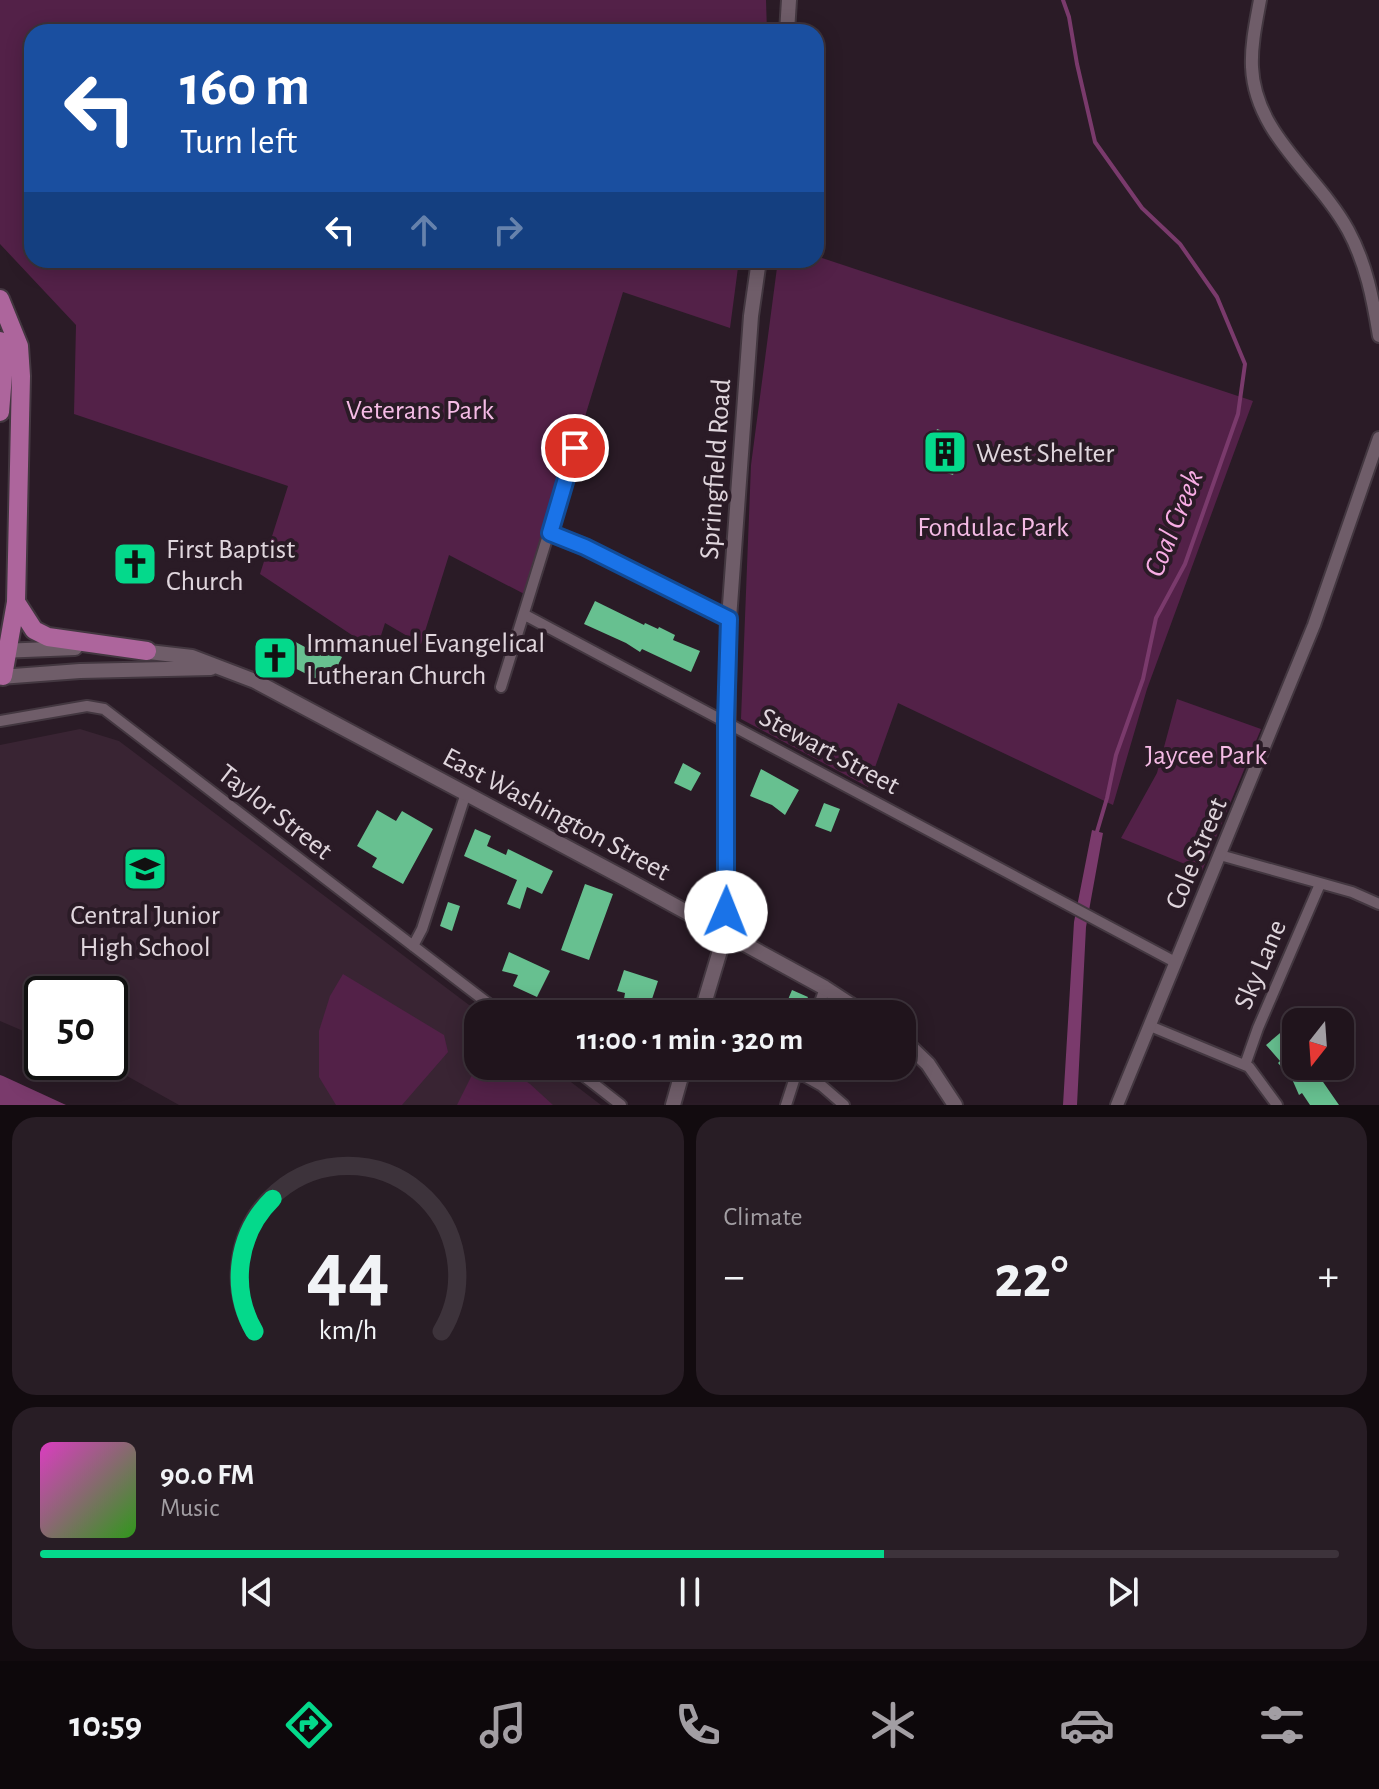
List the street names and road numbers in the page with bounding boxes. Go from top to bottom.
street label: Springfield Road [696,378,736,561]
street label: Stewart Street [754,703,904,800]
street label: East Washington Street [438,743,674,887]
street label: Taylor Street [212,760,337,866]
street label: Cole Street [1161,794,1233,914]
street label: Sky Lane [1230,916,1292,1013]

